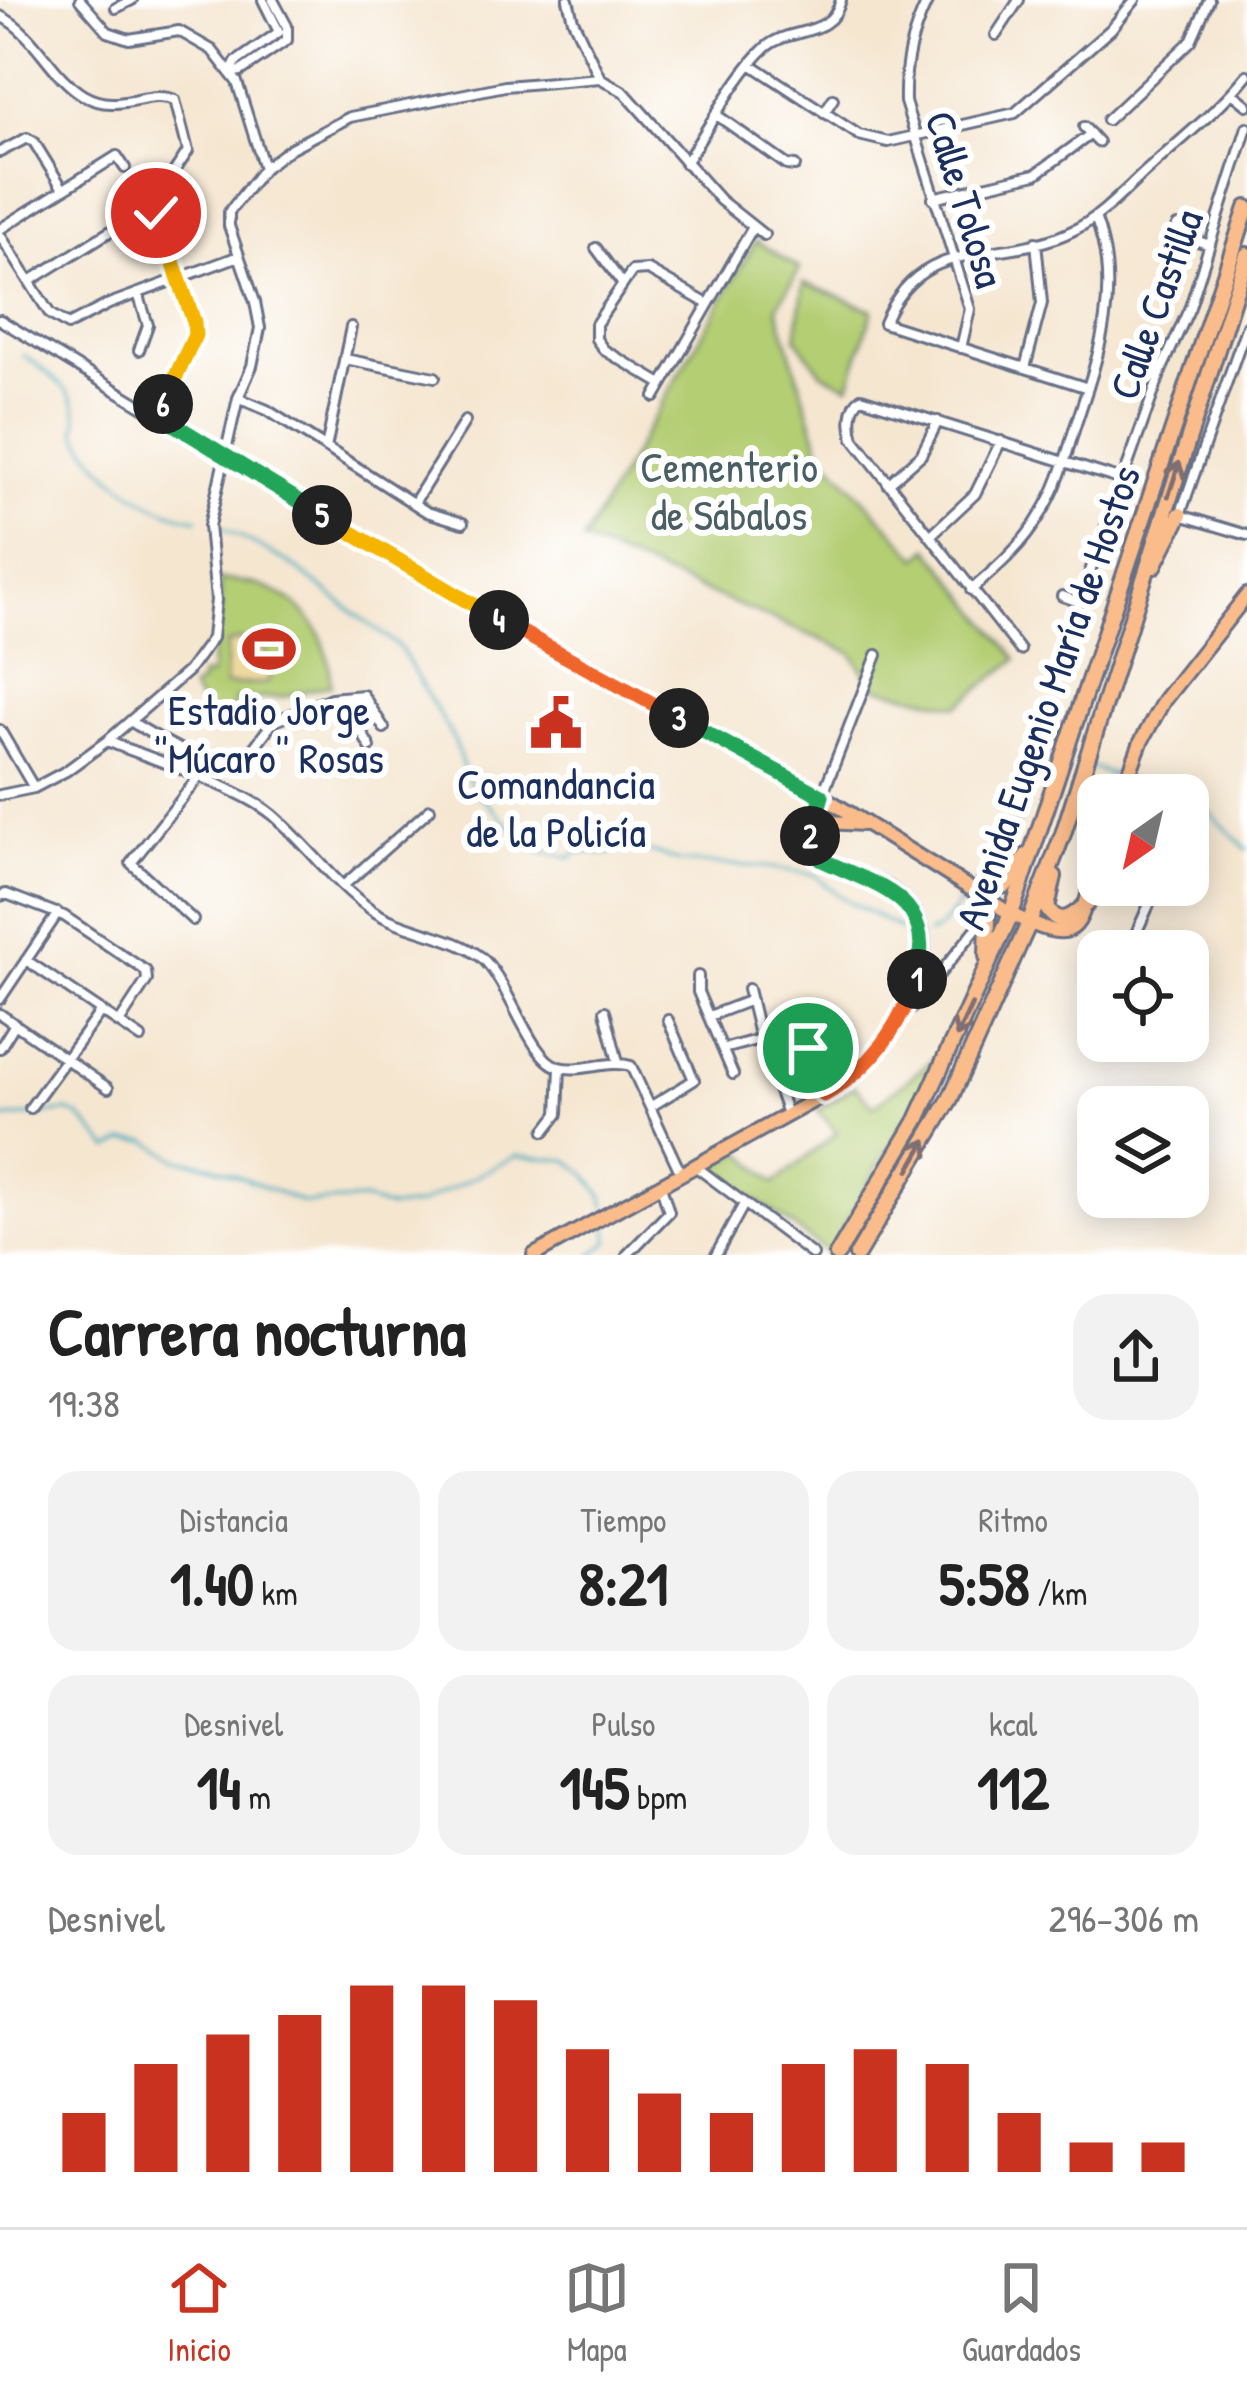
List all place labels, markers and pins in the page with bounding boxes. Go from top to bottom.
pin [105,162,207,264]
pin: 6 [133,374,193,434]
pin: 5 [292,485,352,545]
pin: 4 [469,590,529,650]
sports icon: Estadio Jorge ''Múcaro'' Rosas [240,620,298,678]
place label: Estadio Jorge ''Múcaro'' Rosas [154,681,384,786]
pin: 3 [649,688,709,748]
public building icon: Comandancia de la Policía [527,694,585,752]
place label: Comandancia de la Policía [457,755,655,860]
pin: 2 [780,806,840,866]
pin: 1 [887,949,947,1009]
pin [757,997,859,1099]

